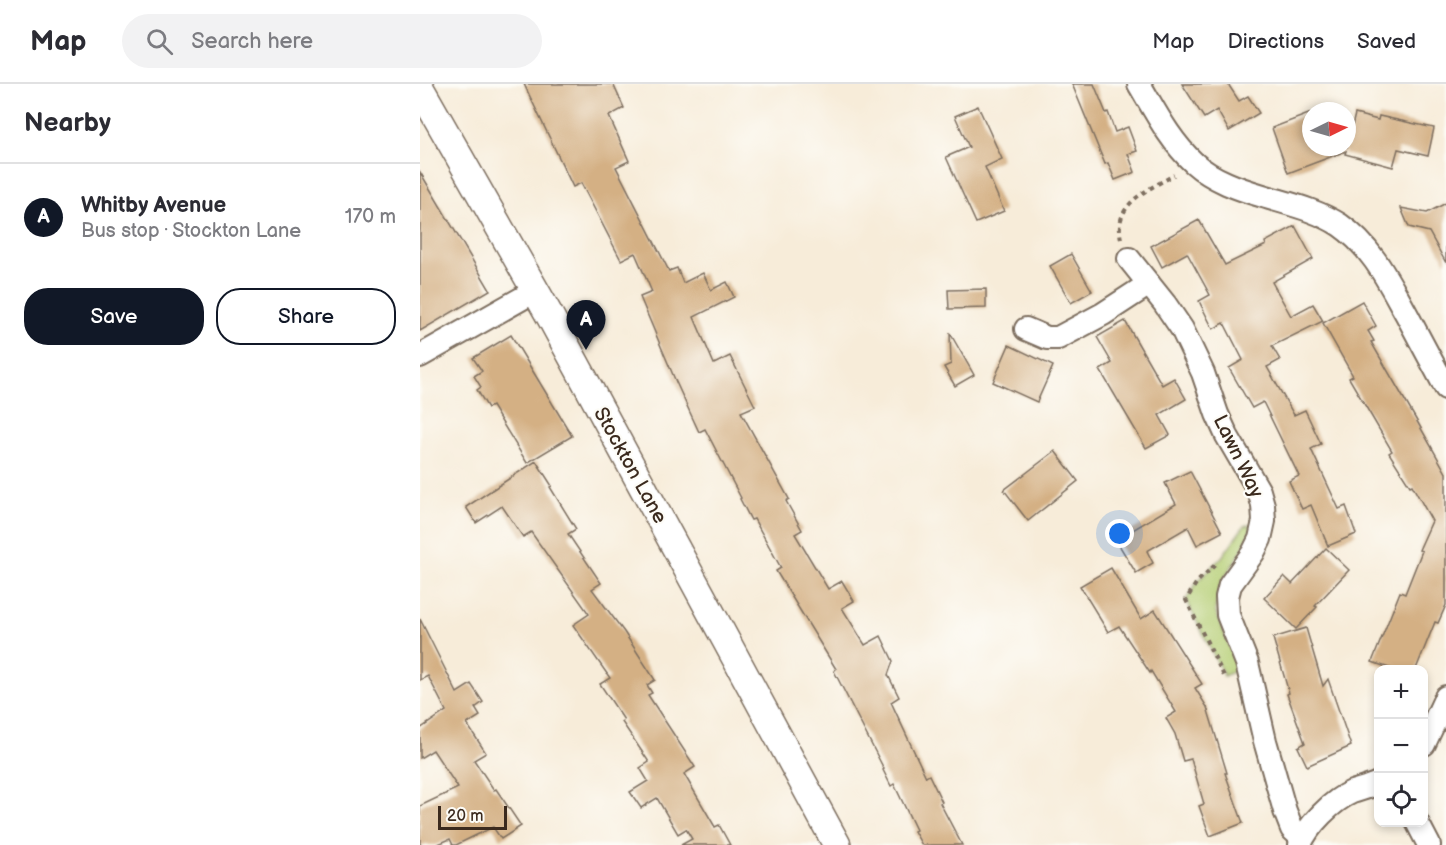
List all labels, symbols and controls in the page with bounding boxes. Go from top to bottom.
search box [122,14,542,68]
text: Map [30,25,86,58]
icon: search [143,25,176,58]
text: Search here [191,28,313,55]
text: Map [1152,29,1195,54]
text: Directions [1228,29,1324,54]
text: Saved [1357,29,1416,54]
north arrow [1302,102,1356,156]
text: Nearby [24,108,111,139]
text: Whitby Avenue [81,192,226,219]
text: A [37,205,50,229]
text: 170 m [345,205,396,229]
text: Bus stop · Stockton Lane [81,219,301,243]
button: Save [24,288,204,345]
button: Share [216,288,396,345]
pin: A [566,300,606,350]
street label: Stockton Lane [588,403,672,528]
street label: Lawn Way [1208,411,1268,502]
your location [1105,519,1134,548]
map controls [1374,665,1428,827]
button: + [1374,665,1428,719]
button: − [1374,719,1428,773]
button: locate [1374,773,1428,827]
scale bar [438,803,507,830]
text: 20 m [447,807,483,826]

